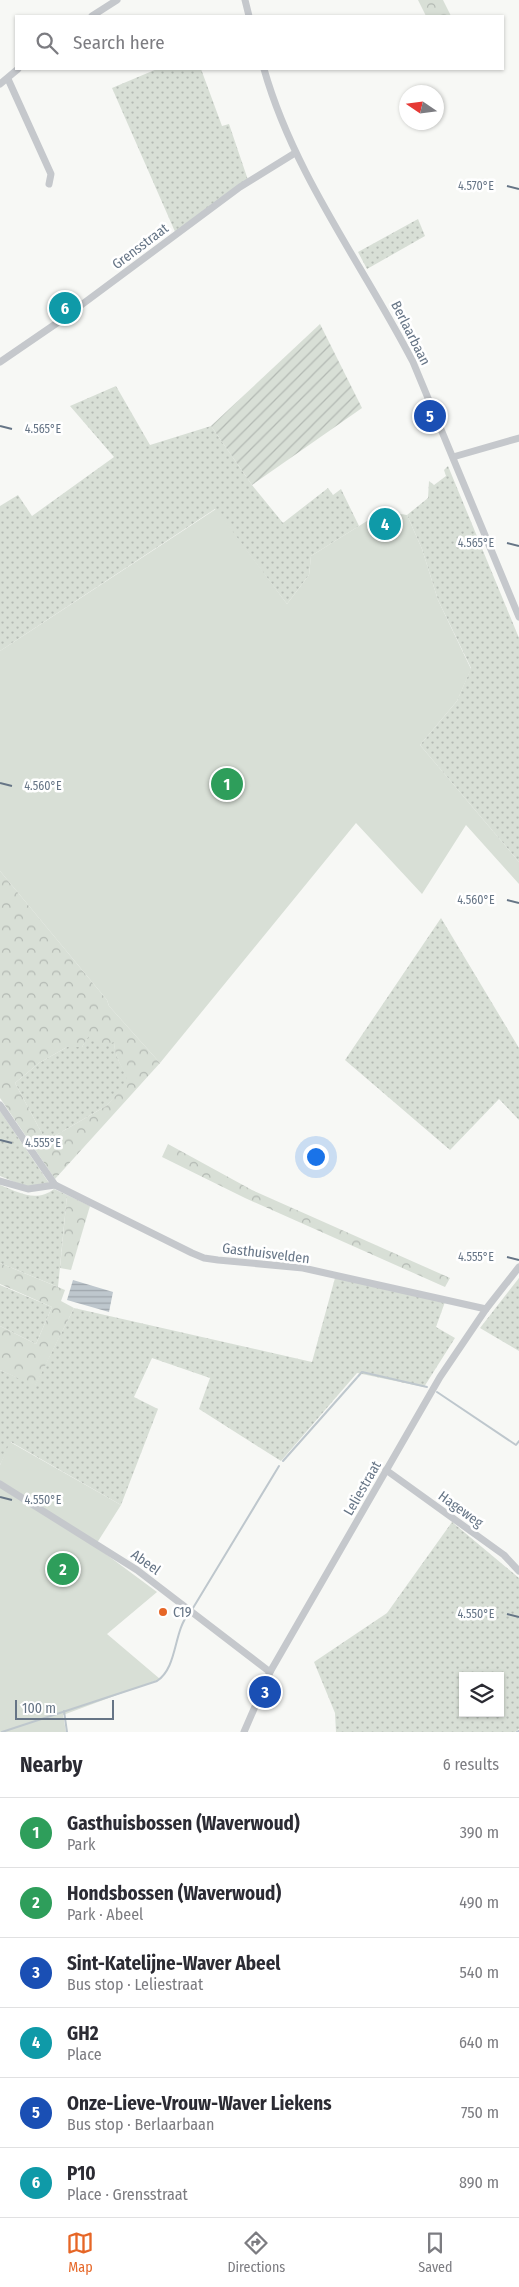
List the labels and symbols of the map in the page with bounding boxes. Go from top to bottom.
north arrow [399,85,444,130]
text: 4.570°E [458,179,494,193]
street label: Grensstraat [109,220,172,273]
pin: 6 [49,289,81,327]
street label: Berlaarbaan [387,298,434,368]
pin: 5 [414,397,446,435]
text: 4.565°E [25,422,62,436]
pin: 4 [369,505,401,543]
text: 4.565°E [458,536,495,550]
pin: 1 [211,765,243,803]
text: 4.560°E [24,779,62,793]
text: 4.560°E [457,893,495,907]
text: 4.555°E [25,1136,61,1150]
your location [303,1144,329,1170]
street label: Gasthuisvelden [221,1240,311,1267]
text: 4.555°E [458,1250,494,1264]
street label: Leliestraat [340,1458,385,1519]
street label: Hageweg [435,1487,487,1532]
text: 4.550°E [25,1493,62,1507]
street label: Abeel [128,1546,164,1579]
pin: 2 [47,1550,79,1588]
place label: C19 [173,1604,192,1621]
marker: C19 [157,1606,169,1618]
text: 4.550°E [458,1607,495,1621]
pin: 3 [249,1673,281,1711]
scale bar [15,1697,114,1720]

